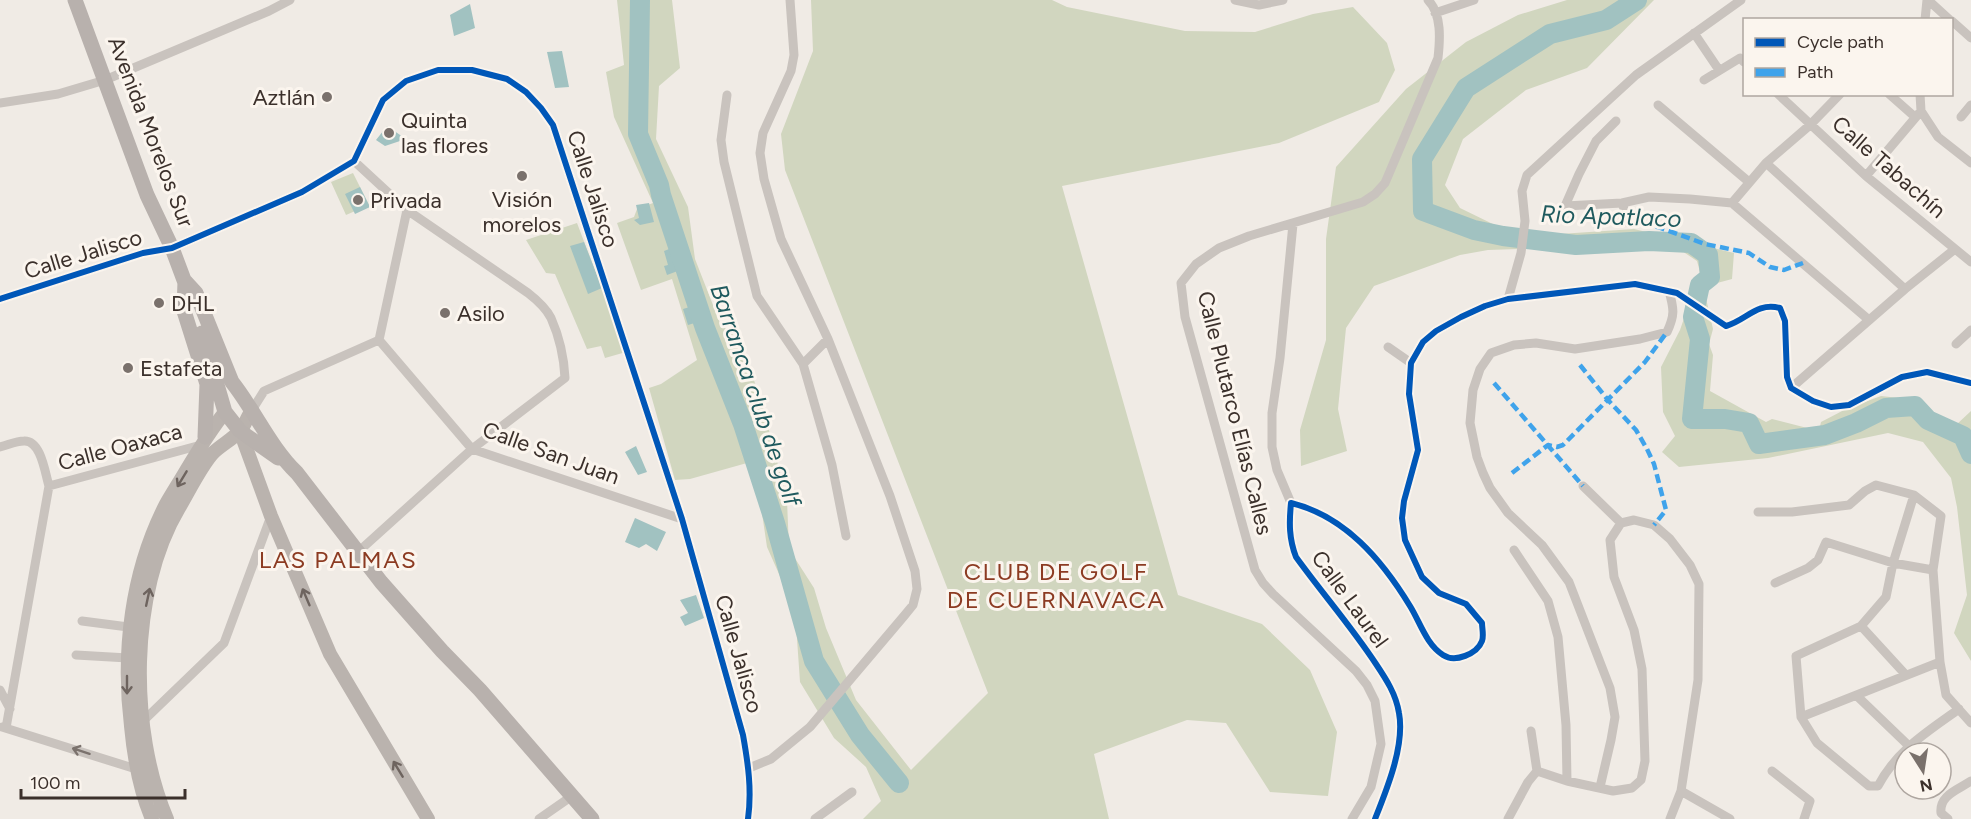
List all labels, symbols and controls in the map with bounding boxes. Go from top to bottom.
legend [1743,18,1953,96]
text: Cycle path [1797,31,1884,53]
street label: Avenida Morelos Sur [102,33,200,232]
text: Path [1797,61,1833,83]
place label: Aztlán [253,84,315,111]
marker: Aztlán [320,90,334,104]
place label: Quinta las flores [401,107,488,159]
street label: Calle Tabachín [1827,110,1951,224]
marker: Quinta las flores [382,126,396,140]
street label: Calle Jalisco [561,127,625,251]
marker: Visión morelos [515,169,529,183]
place label: Visión morelos [483,186,561,238]
place label: Privada [370,187,442,214]
marker: Privada [351,193,365,207]
water label: Rio Apatlaco [1540,199,1682,233]
street label: Calle Jalisco [21,223,145,285]
water label: Barranca club de golf [704,280,808,512]
street label: Calle Plutarco Elías Calles [1192,288,1278,538]
place label: DHL [171,290,215,317]
marker: DHL [152,296,166,310]
place label: Asilo [457,300,505,327]
marker: Asilo [438,306,452,320]
place label: Estafeta [140,355,222,382]
marker: Estafeta [121,361,135,375]
street label: Calle San Juan [479,416,623,490]
street label: Calle Oaxaca [55,418,185,476]
one-way arrow [175,470,187,487]
district label: LAS PALMAS [259,545,417,574]
street label: Calle Laurel [1306,545,1394,653]
district label: CLUB DE GOLF DE CUERNAVACA [947,557,1165,614]
one-way arrow [143,587,154,607]
one-way arrow [300,589,311,607]
street label: Calle Jalisco [709,592,769,716]
one-way arrow [121,674,133,694]
north arrow [1893,741,1953,801]
one-way arrow [72,745,91,756]
one-way arrow [392,761,404,778]
scale bar [21,762,184,800]
text: 100 m [30,772,80,794]
text: N [1918,775,1934,796]

